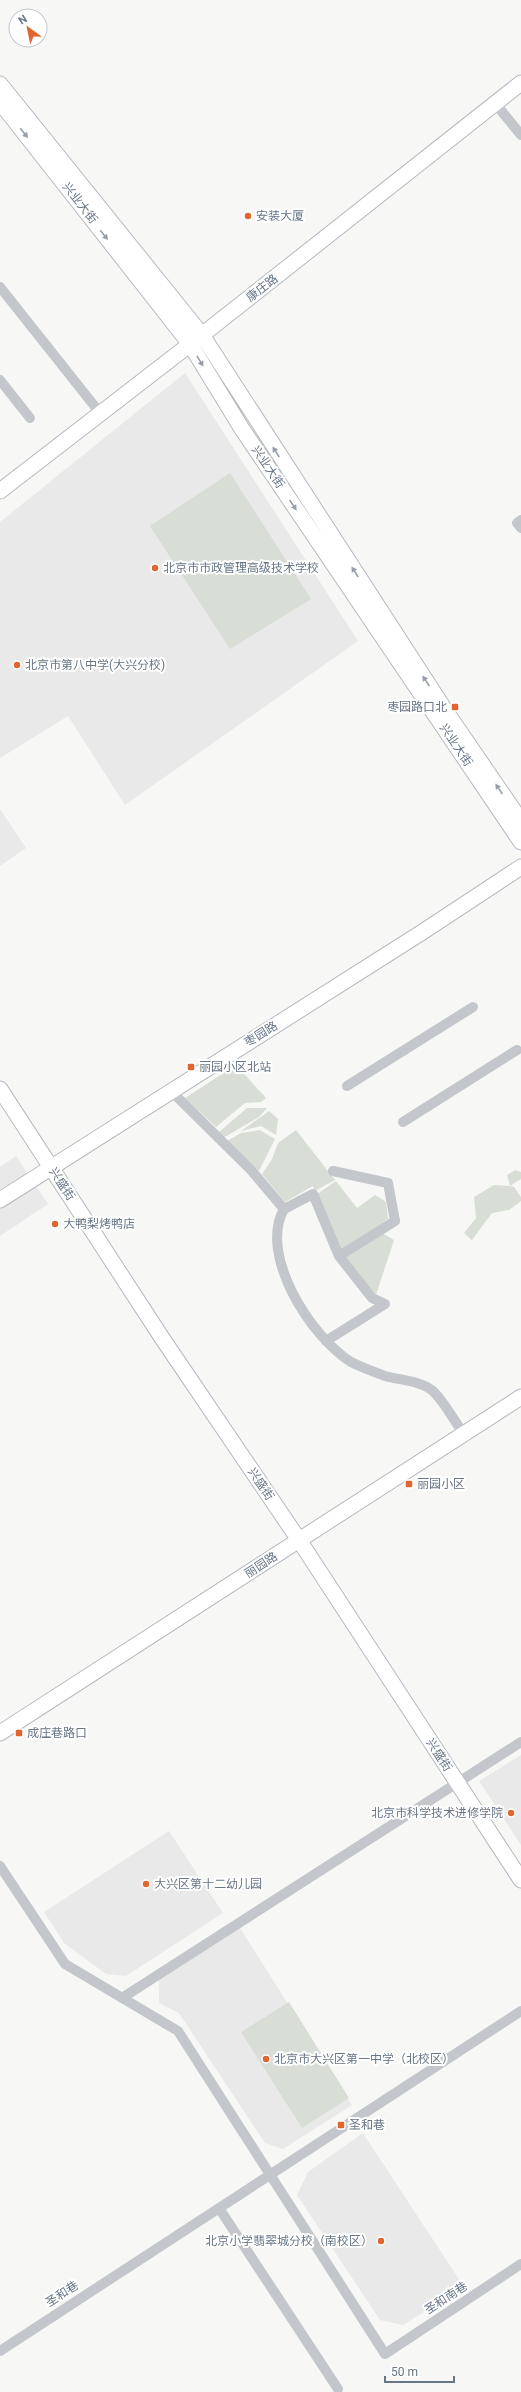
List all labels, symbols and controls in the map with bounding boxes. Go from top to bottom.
north arrow [8,8,48,48]
text: N [16,12,30,28]
one-way arrow [20,127,28,138]
street label: 兴业大街 [60,180,100,226]
place label: 安装大厦 [256,209,304,223]
marker: 安装大厦 [243,211,253,221]
one-way arrow [100,229,109,240]
street label: 康庄路 [244,271,280,305]
one-way arrow [196,356,204,366]
street label: 兴业大街 [249,443,287,491]
one-way arrow [273,446,280,457]
one-way arrow [290,499,297,511]
place label: 北京市市政管理高级技术学校 [163,561,319,575]
marker: 北京市市政管理高级技术学校 [150,563,160,573]
one-way arrow [351,567,359,577]
place label: 北京市第八中学(大兴分校) [25,658,165,672]
marker: 北京市第八中学(大兴分校) [12,660,22,670]
one-way arrow [423,675,430,687]
place label: 枣园路口北 [387,700,447,714]
marker: 枣园路口北 [450,702,460,712]
street label: 兴业大街 [437,721,475,769]
one-way arrow [495,784,503,794]
street label: 枣园路 [242,1019,280,1049]
place label: 丽园小区北站 [199,1060,271,1074]
marker: 丽园小区北站 [186,1062,196,1072]
street label: 兴盛街 [46,1165,78,1203]
place label: 大鸭梨烤鸭店 [63,1217,135,1231]
marker: 大鸭梨烤鸭店 [50,1219,60,1229]
street label: 兴盛街 [245,1465,277,1503]
place label: 丽园小区 [417,1477,465,1491]
marker: 丽园小区 [404,1479,414,1489]
street label: 丽园路 [242,1549,280,1581]
place label: 成庄巷路口 [27,1726,87,1740]
marker: 成庄巷路口 [14,1728,24,1738]
street label: 兴盛街 [423,1736,455,1774]
place label: 北京市科学技术进修学院 [371,1806,503,1820]
marker: 北京市科学技术进修学院 [506,1808,516,1818]
place label: 大兴区第十二幼儿园 [154,1877,262,1891]
marker: 大兴区第十二幼儿园 [141,1879,151,1889]
place label: 北京市大兴区第一中学（北校区） [274,2052,454,2066]
marker: 北京市大兴区第一中学（北校区） [261,2054,271,2064]
place label: 圣和巷 [349,2118,385,2132]
marker: 圣和巷 [336,2120,346,2130]
place label: 北京小学翡翠城分校（南校区） [205,2234,373,2248]
marker: 北京小学翡翠城分校（南校区） [376,2236,386,2246]
street label: 圣和巷 [43,2278,81,2310]
street label: 圣和南巷 [422,2279,470,2317]
scale bar [385,2358,454,2384]
text: 50 m [391,2365,418,2379]

